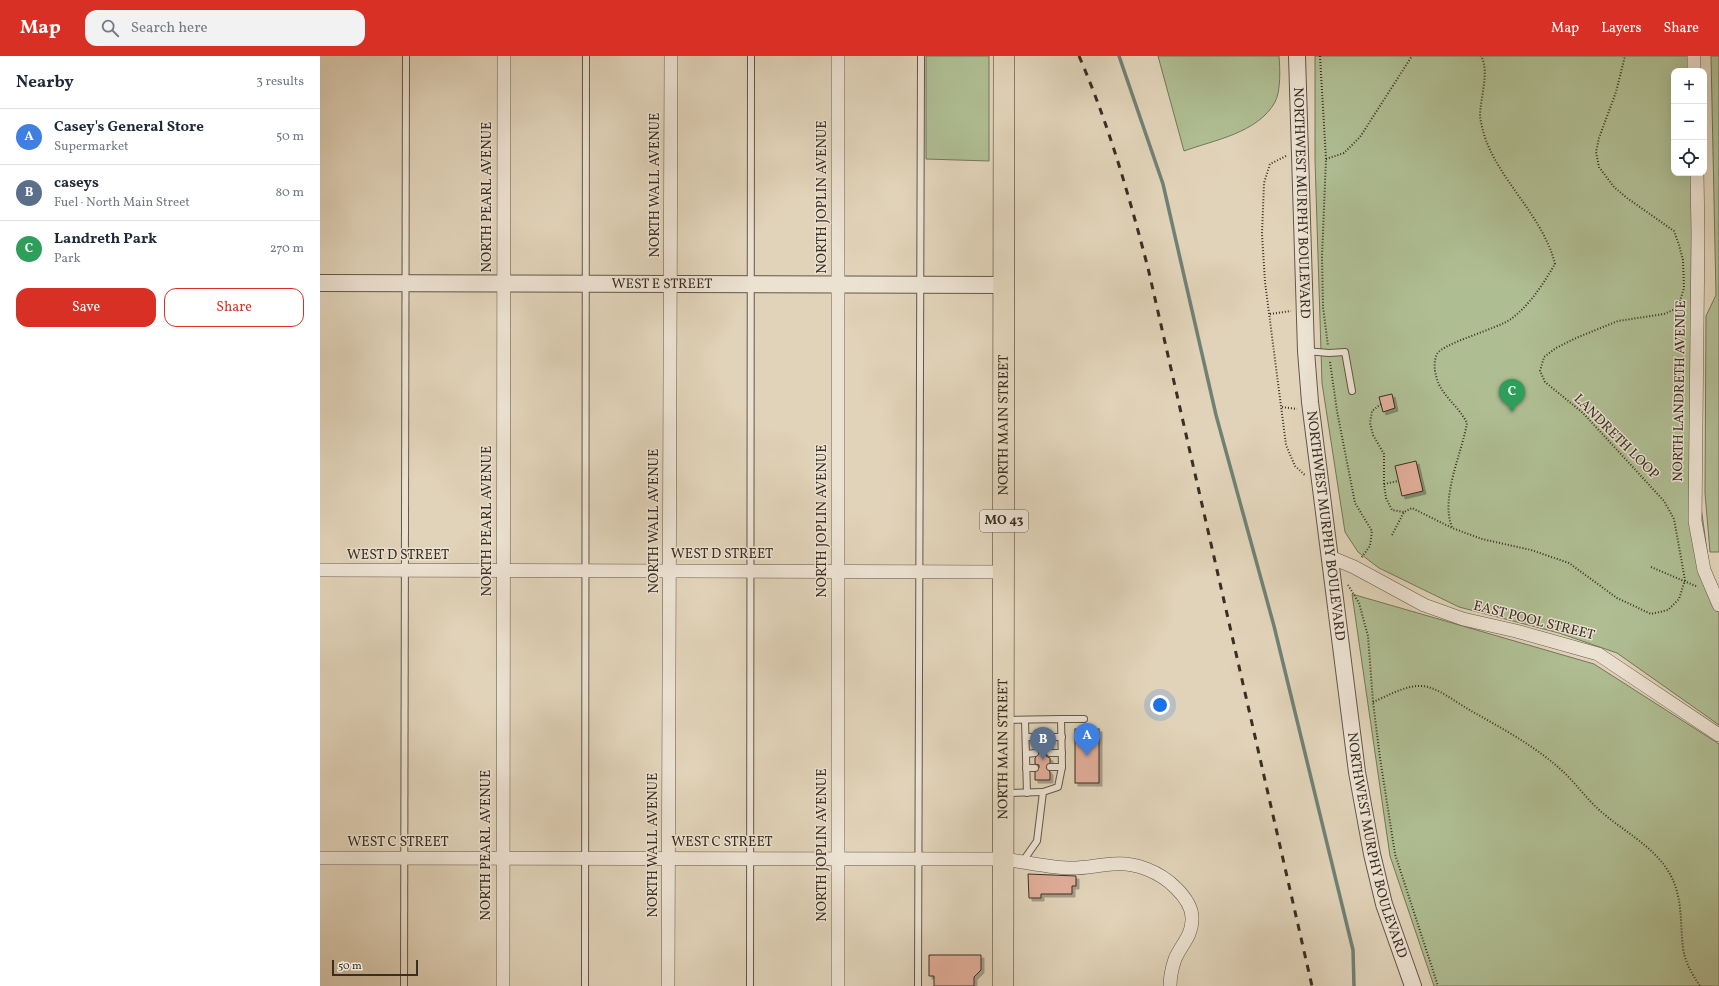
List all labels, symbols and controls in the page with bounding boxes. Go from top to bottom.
search box [85,10,365,46]
text: Map [20,15,61,41]
icon: search [99,17,121,39]
text: Search here [131,18,208,39]
text: Map [1551,19,1579,38]
text: Layers [1601,19,1641,38]
text: Share [1663,19,1699,38]
map controls [1671,68,1707,176]
button: + [1671,68,1707,104]
text: Nearby [16,71,74,94]
text: 3 results [256,73,304,91]
street label: NORTHWEST MURPHY BOULEVARD [1288,87,1315,319]
button: − [1671,104,1707,140]
street label: NORTH WALL AVENUE [646,113,665,257]
text: Casey's General Store [54,117,204,138]
street label: NORTH JOPLIN AVENUE [813,120,832,274]
street label: NORTH PEARL AVENUE [478,122,497,272]
text: A [24,128,34,146]
text: 50 m [276,128,304,146]
text: Supermarket [54,138,129,156]
button: locate [1671,140,1707,176]
text: caseys [54,173,99,194]
text: B [25,184,33,202]
text: 80 m [275,184,304,202]
text: Fuel · North Main Street [54,194,190,212]
text: Landreth Park [54,229,157,250]
text: C [25,240,33,258]
text: 270 m [270,240,304,258]
text: Park [54,250,81,268]
street label: WEST E STREET [612,274,712,294]
button: Save [16,288,156,327]
button: Share [164,288,304,327]
street label: NORTH LANDRETH AVENUE [1669,300,1691,482]
street label: NORTH MAIN STREET [994,355,1013,495]
pin: C [1499,379,1525,412]
street label: LANDRETH LOOP [1569,390,1663,484]
street label: NORTHWEST MURPHY BOULEVARD [1302,410,1350,642]
street label: NORTH JOPLIN AVENUE [813,444,832,598]
street label: NORTH PEARL AVENUE [478,446,497,596]
street label: NORTH WALL AVENUE [645,449,664,593]
road number: MO 43 [980,510,1028,532]
street label: WEST D STREET [671,545,773,564]
street label: WEST D STREET [347,546,449,565]
street label: EAST POOL STREET [1471,597,1597,645]
street label: NORTH MAIN STREET [994,679,1013,819]
your location [1150,695,1170,715]
pin: A [1074,723,1100,756]
pin: B [1030,727,1056,760]
street label: NORTHWEST MURPHY BOULEVARD [1343,731,1412,961]
street label: NORTH JOPLIN AVENUE [813,768,832,922]
street label: NORTH PEARL AVENUE [477,770,496,920]
street label: NORTH WALL AVENUE [644,773,663,917]
street label: WEST C STREET [347,833,449,852]
street label: WEST C STREET [671,833,773,852]
scale bar [332,958,418,977]
text: 50 m [338,959,362,974]

